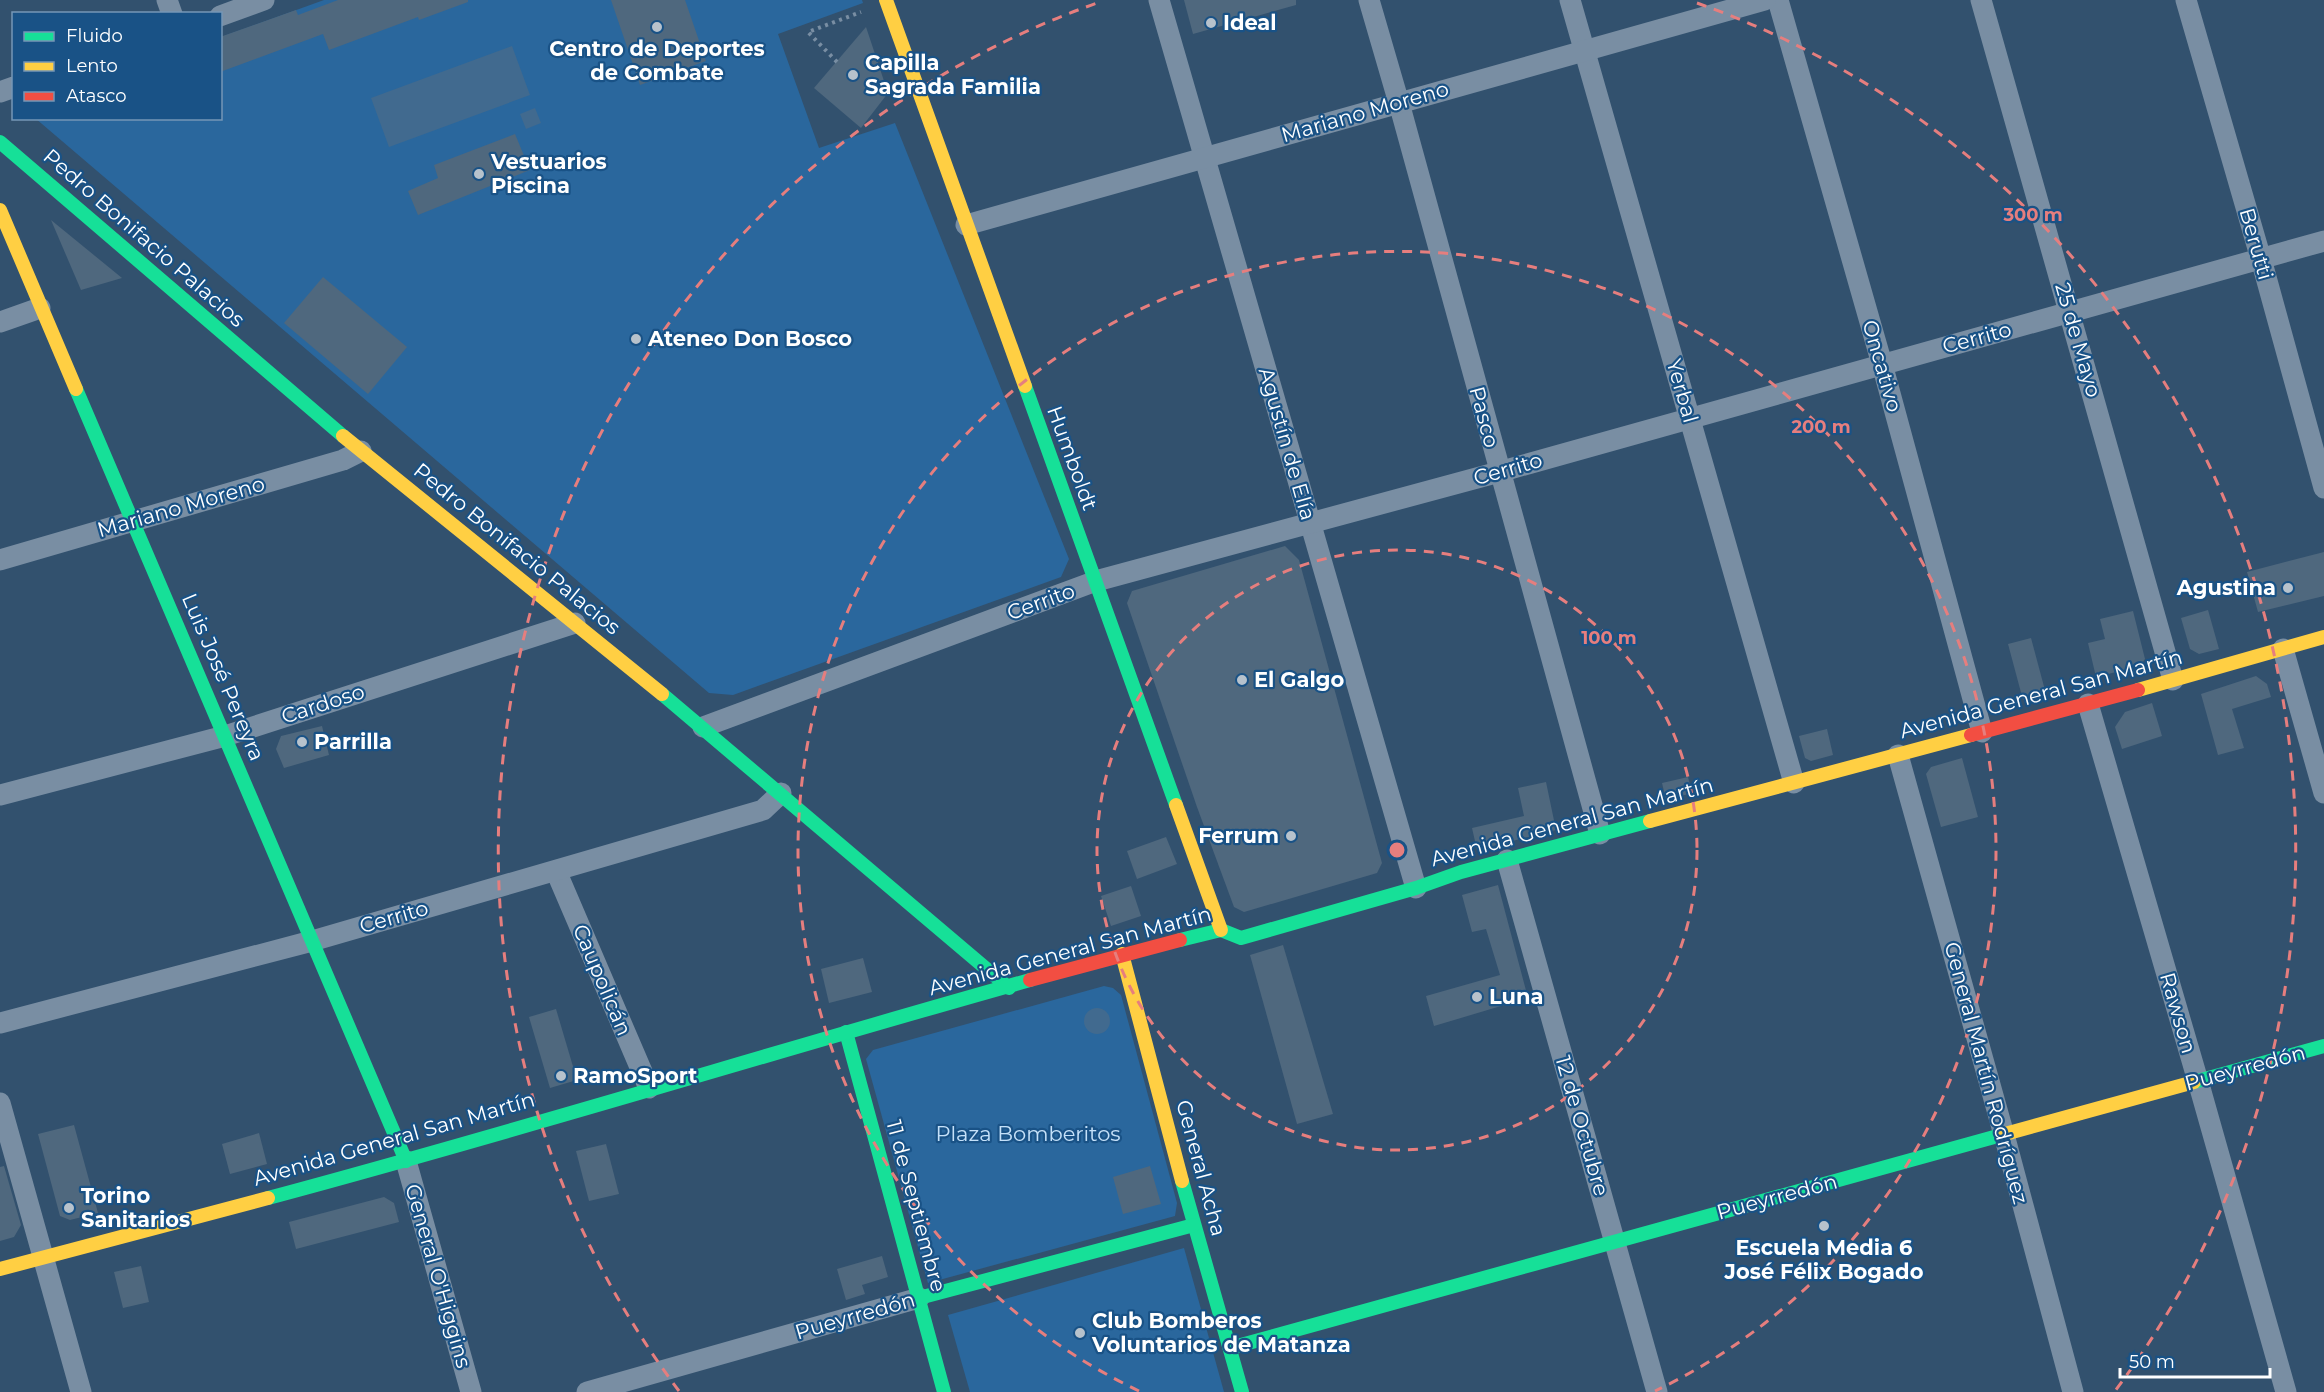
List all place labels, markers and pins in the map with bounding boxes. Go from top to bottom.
place label: Ideal [1223,10,1277,35]
marker: Ideal [1204,16,1218,30]
marker: Centro de Deportes de Combate [650,20,664,34]
place label: Centro de Deportes de Combate [549,36,765,85]
place label: Capilla Sagrada Familia [865,50,1041,99]
marker: Capilla Sagrada Familia [846,68,860,82]
place label: Vestuarios Piscina [490,149,607,198]
marker: Vestuarios Piscina [472,167,486,181]
place label: Ateneo Don Bosco [647,326,852,351]
marker: Ateneo Don Bosco [629,332,643,346]
place label: Agustina [2176,575,2276,600]
marker: Agustina [2281,581,2295,595]
place label: El Galgo [1254,667,1345,692]
marker: El Galgo [1235,673,1249,687]
place label: Parrilla [314,729,392,754]
marker: Parrilla [295,735,309,749]
place label: Ferrum [1198,823,1279,848]
marker: Ferrum [1284,829,1298,843]
centre of rings [1387,840,1407,860]
place label: Luna [1489,984,1544,1009]
marker: Luna [1470,990,1484,1004]
place label: RamoSport [573,1063,697,1088]
marker: RamoSport [554,1069,568,1083]
place label: Torino Sanitarios [81,1183,190,1232]
marker: Torino Sanitarios [62,1201,76,1215]
marker: Escuela Media 6 José Félix Bogado [1817,1219,1831,1233]
place label: Escuela Media 6 José Félix Bogado [1724,1235,1924,1284]
place label: Club Bomberos Voluntarios de Matanza [1091,1308,1351,1357]
marker: Club Bomberos Voluntarios de Matanza [1073,1326,1087,1340]

